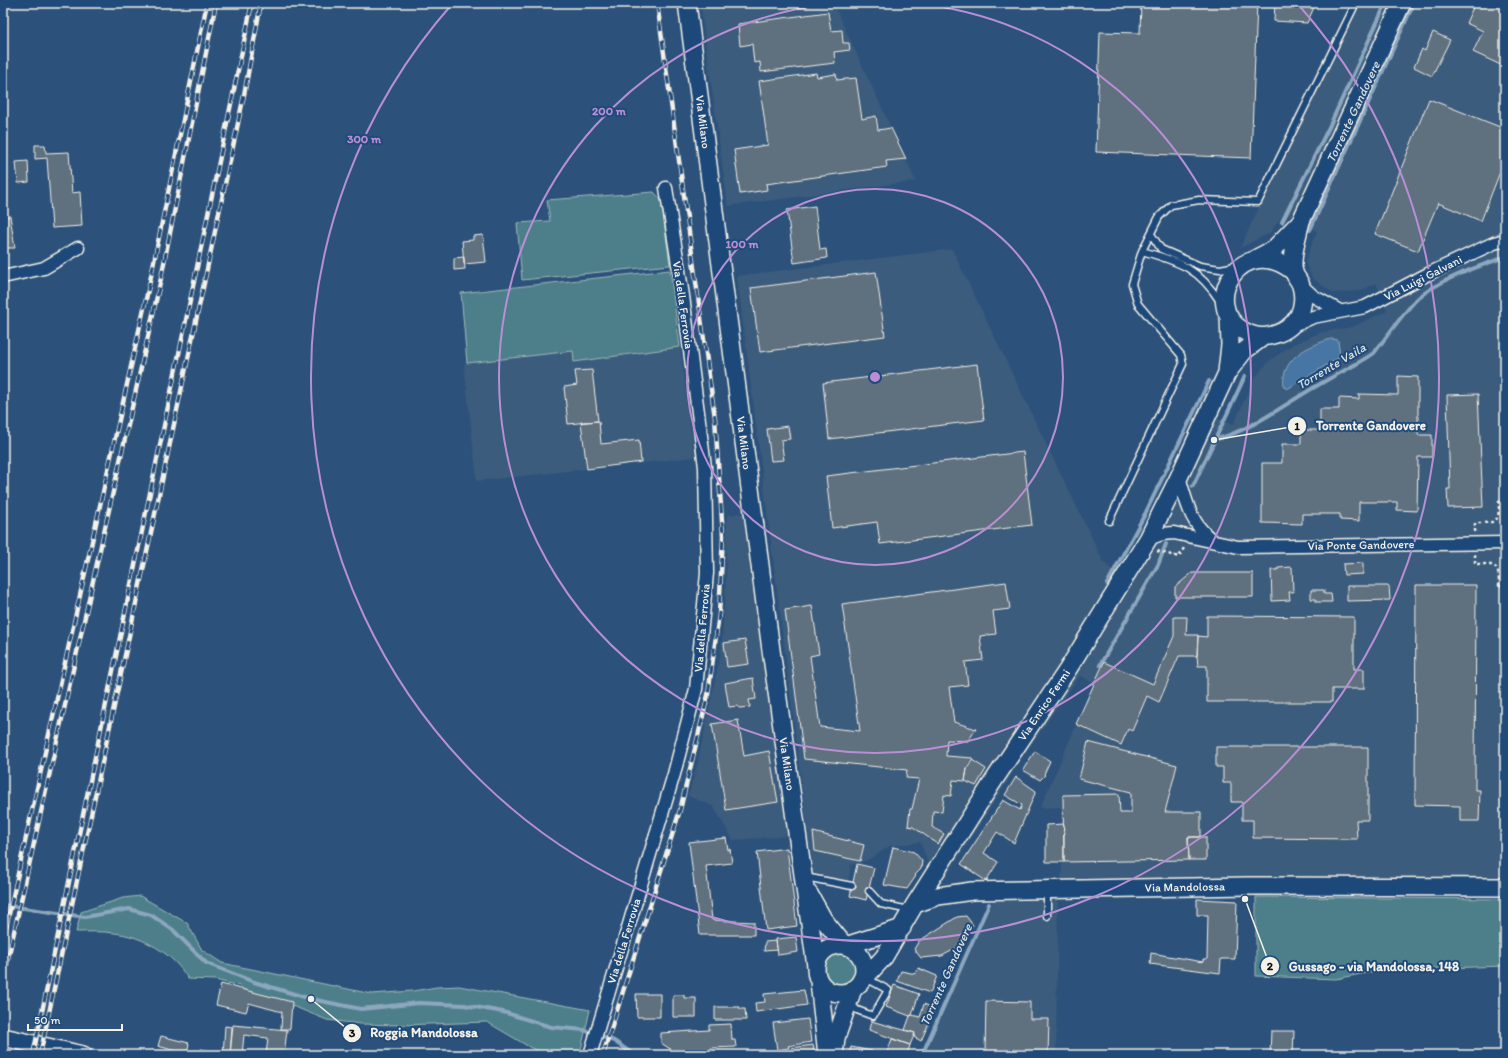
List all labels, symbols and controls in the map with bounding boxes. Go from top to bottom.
water label: Torrente Gandovere [1323,58,1383,165]
street label: Via Milano [693,95,713,149]
text: 200 m [592,104,627,118]
text: 300 m [347,132,382,146]
text: 100 m [725,237,759,251]
street label: Via Luigi Galvani [1381,252,1465,304]
street label: Via della Ferrovia [670,260,696,350]
water label: Torrente Vaila [1294,339,1369,393]
centre of rings [868,370,882,384]
callout: Torrente Gandovere [1287,413,1434,438]
street label: Via Milano [734,416,754,470]
text: Torrente Gandovere [1315,418,1426,433]
text: 1 [1294,419,1300,433]
street label: Via Ponte Gandovere [1307,537,1415,553]
street label: Via della Ferrovia [691,583,713,673]
street label: Via Enrico Fermi [1015,666,1073,744]
street label: Via Milano [776,736,798,792]
street label: Via Mandolossa [1145,879,1226,895]
street label: Via della Ferrovia [604,896,644,985]
water label: Torrente Gandovere [917,921,976,1028]
callout: Gussago - via Mandolossa, 148 [1260,954,1467,979]
text: 2 [1267,959,1274,973]
text: Gussago - via Mandolossa, 148 [1289,959,1459,975]
scale bar [28,1006,122,1032]
text: 50 m [34,1013,60,1027]
callout: Roggia Mandolossa [342,1020,485,1045]
text: Roggia Mandolossa [370,1025,478,1041]
text: 3 [349,1026,356,1040]

